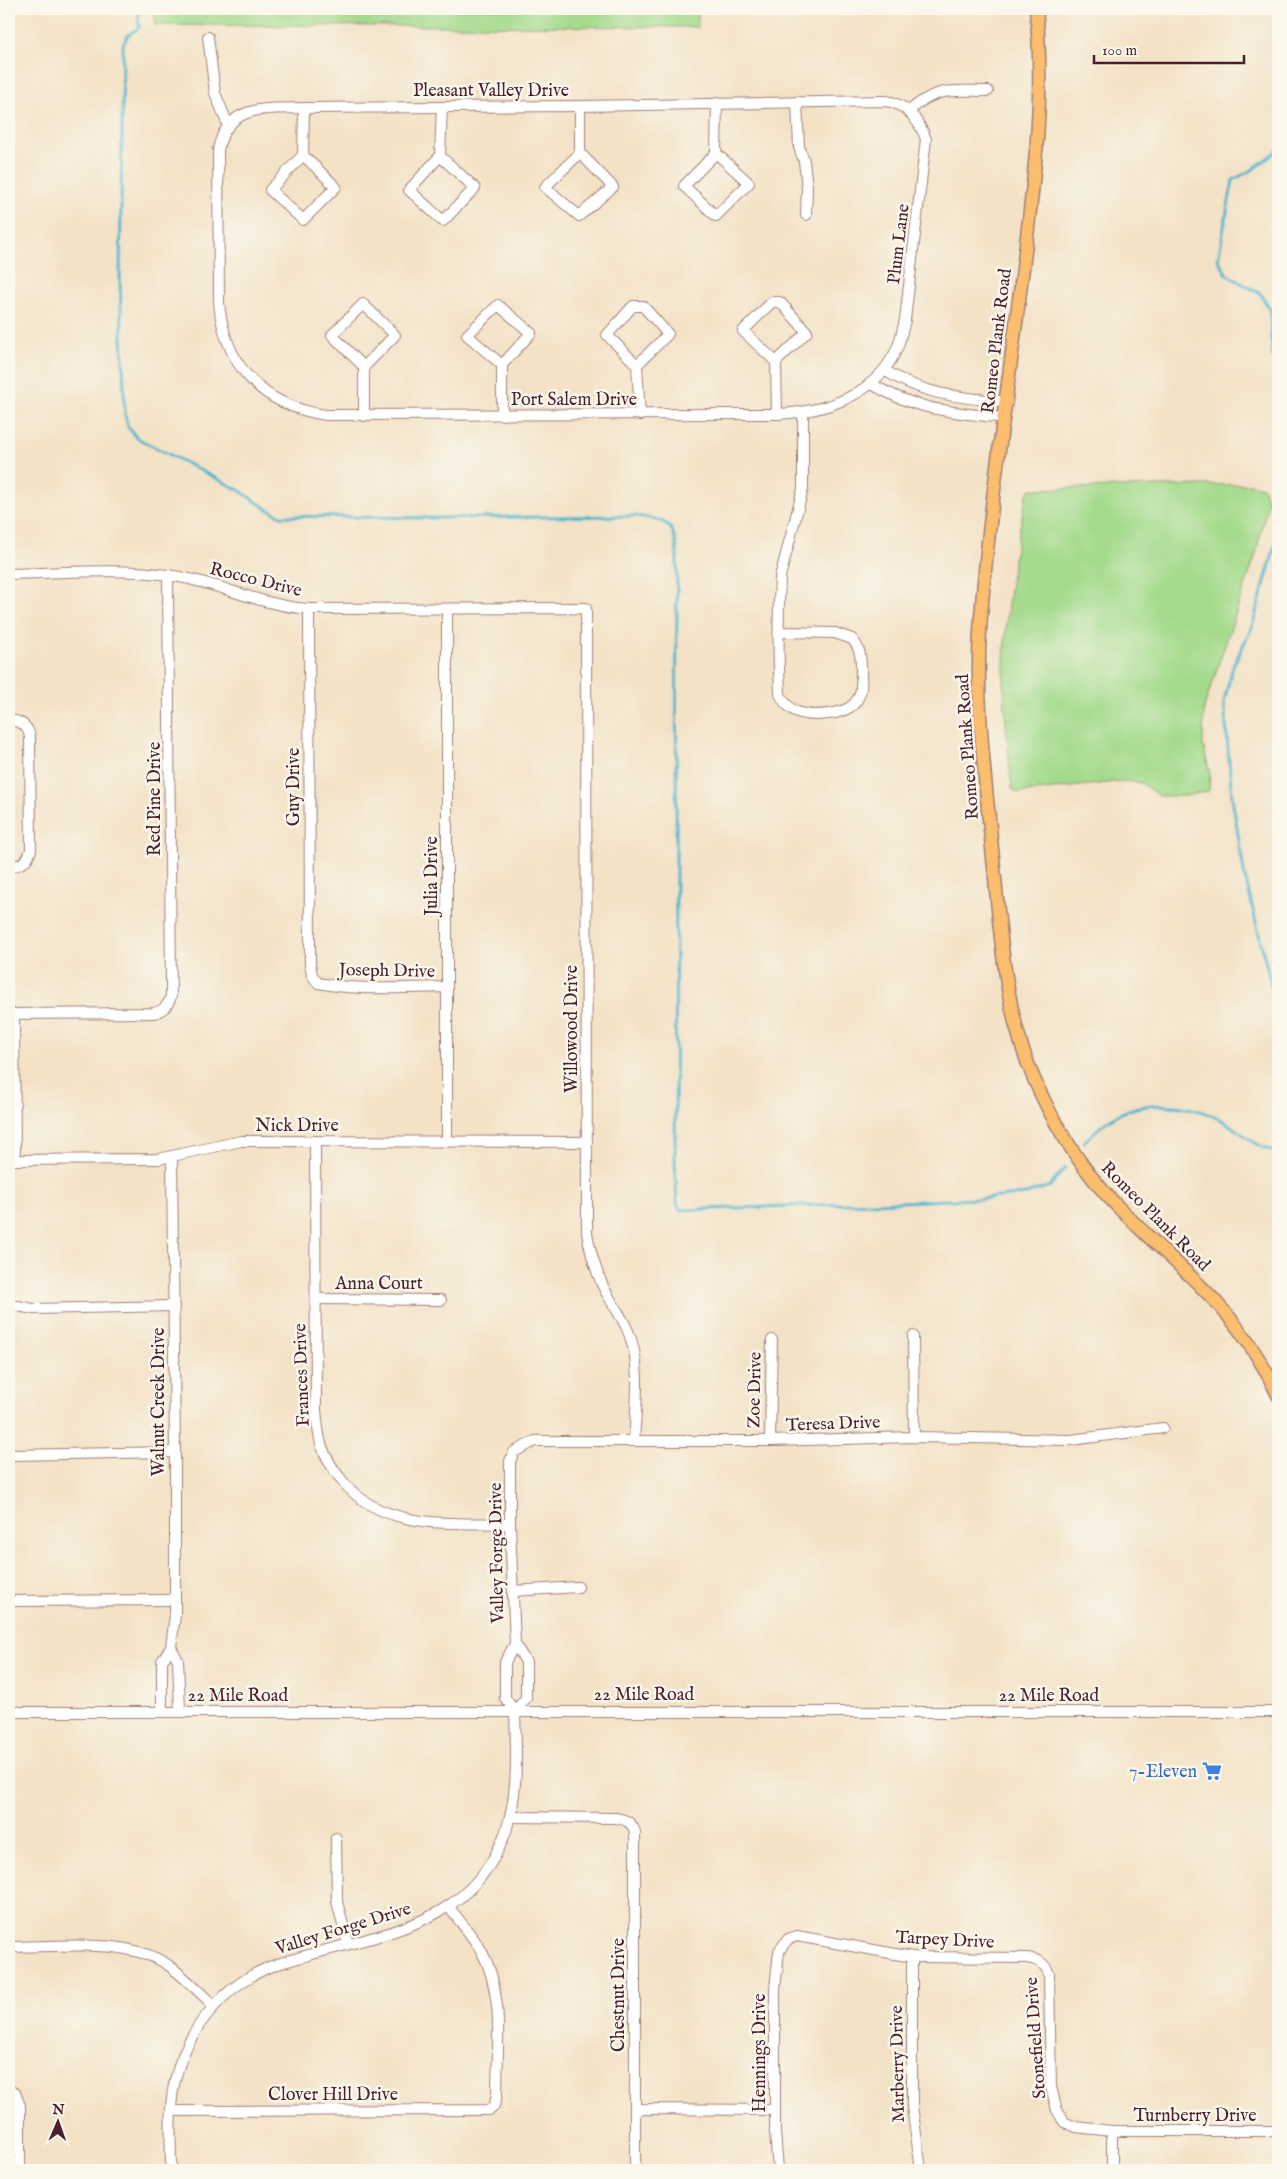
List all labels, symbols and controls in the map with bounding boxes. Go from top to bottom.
scale bar [1094,32,1244,64]
text: 100 m [1102,41,1138,60]
street label: Pleasant Valley Drive [413,80,569,103]
street label: Plum Lane [883,203,916,286]
street label: Romeo Plank Road [977,267,1018,415]
street label: Port Salem Drive [511,389,637,412]
street label: Rocco Drive [207,558,304,603]
street label: Romeo Plank Road [952,673,985,821]
street label: Red Pine Drive [144,742,167,856]
street label: Guy Drive [283,748,306,826]
street label: Julia Drive [421,836,444,918]
street label: Joseph Drive [337,959,435,984]
street label: Willowood Drive [561,965,584,1093]
street label: Nick Drive [255,1115,339,1138]
street label: Romeo Plank Road [1095,1157,1215,1277]
street label: Anna Court [334,1273,423,1296]
street label: Frances Drive [289,1323,316,1427]
street label: Walnut Creek Drive [148,1327,171,1477]
street label: Zoe Drive [743,1352,768,1428]
street label: Teresa Drive [785,1411,881,1438]
street label: Valley Forge Drive [485,1482,510,1624]
street label: 22 Mile Road [594,1684,695,1707]
street label: 22 Mile Road [188,1685,289,1708]
street label: 22 Mile Road [999,1685,1100,1708]
supermarket icon: 7-Eleven [1201,1760,1223,1782]
place label: 7-Eleven [1129,1761,1197,1784]
street label: Valley Forge Drive [272,1898,414,1961]
street label: Tarpey Drive [895,1926,995,1955]
street label: Chestnut Drive [608,1938,631,2052]
street label: Stonefield Drive [1021,1976,1052,2100]
street label: Hennings Drive [749,1993,772,2113]
street label: Marberry Drive [886,2005,911,2123]
street label: Clover Hill Drive [268,2084,398,2107]
north arrow [32,2096,82,2146]
text: N [51,2101,65,2119]
street label: Turnberry Drive [1134,2105,1256,2128]

